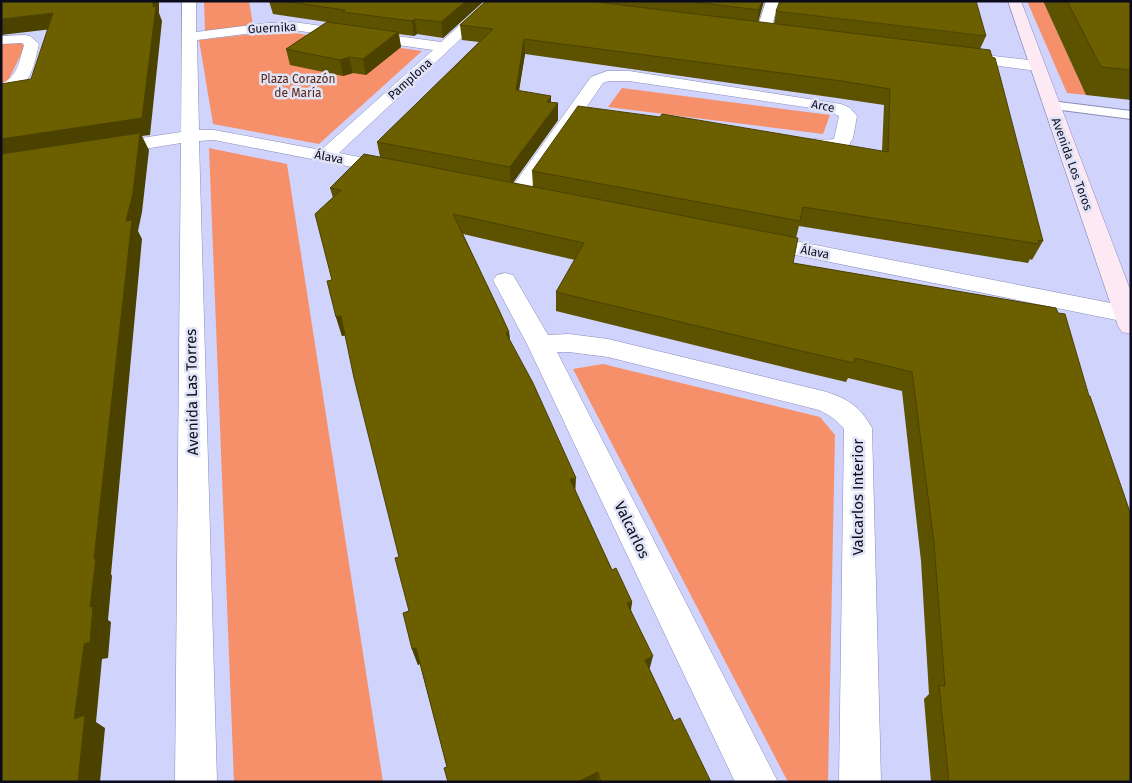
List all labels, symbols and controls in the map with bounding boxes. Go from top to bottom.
street label: Guernika [247,20,297,36]
street label: Pamplona [385,56,435,102]
park label: Plaza Corazón de María [260,72,336,100]
street label: Arce [810,97,836,115]
street label: Avenida Los Toros [1049,116,1095,213]
street label: Álava [313,146,345,167]
street label: Álava [799,241,831,262]
street label: Avenida Las Torres [182,329,202,455]
street label: Valcarlos Interior [849,439,867,555]
street label: Valcarlos [611,499,653,561]

